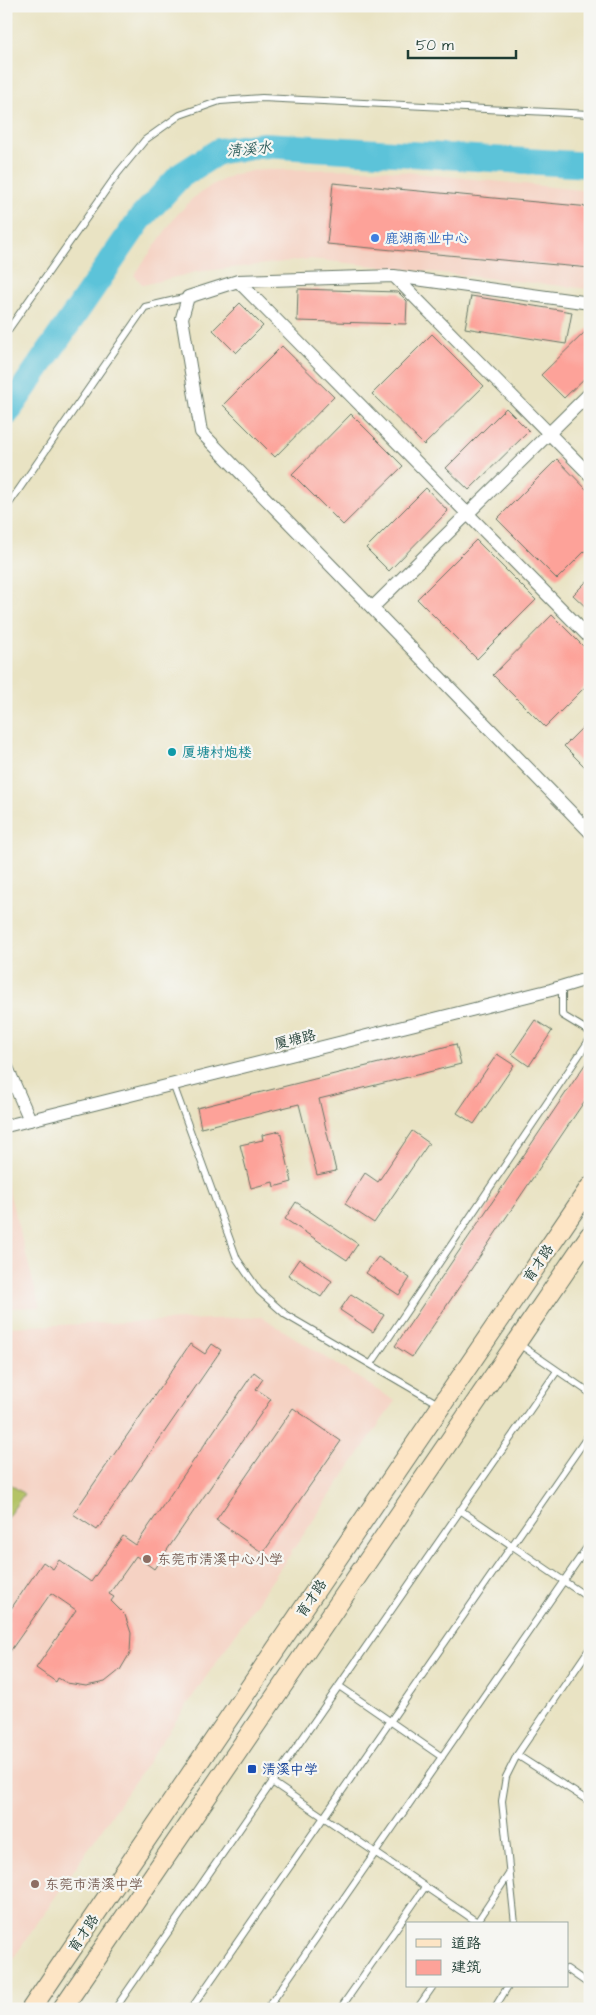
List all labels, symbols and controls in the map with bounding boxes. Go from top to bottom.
scale bar [408,28,516,60]
text: 50 m [416,35,454,56]
water label: 清溪水 [226,137,273,162]
place label: 鹿湖商业中心 [385,229,469,249]
marker: 鹿湖商业中心 [369,232,381,244]
place label: 厦塘村炮楼 [182,743,252,763]
marker: 厦塘村炮楼 [166,746,178,758]
street label: 厦塘路 [272,1025,318,1055]
street label: 育才路 [519,1241,559,1287]
place label: 东莞市清溪中心小学 [157,1550,283,1570]
marker: 东莞市清溪中心小学 [141,1553,153,1565]
street label: 育才路 [292,1576,332,1622]
place label: 清溪中学 [262,1760,318,1780]
marker: 清溪中学 [246,1763,258,1775]
place label: 东莞市清溪中学 [45,1875,143,1895]
marker: 东莞市清溪中学 [29,1878,41,1890]
street label: 育才路 [64,1911,104,1957]
legend [406,1922,568,1988]
text: 道路 [451,1933,481,1954]
text: 建筑 [451,1957,481,1978]

